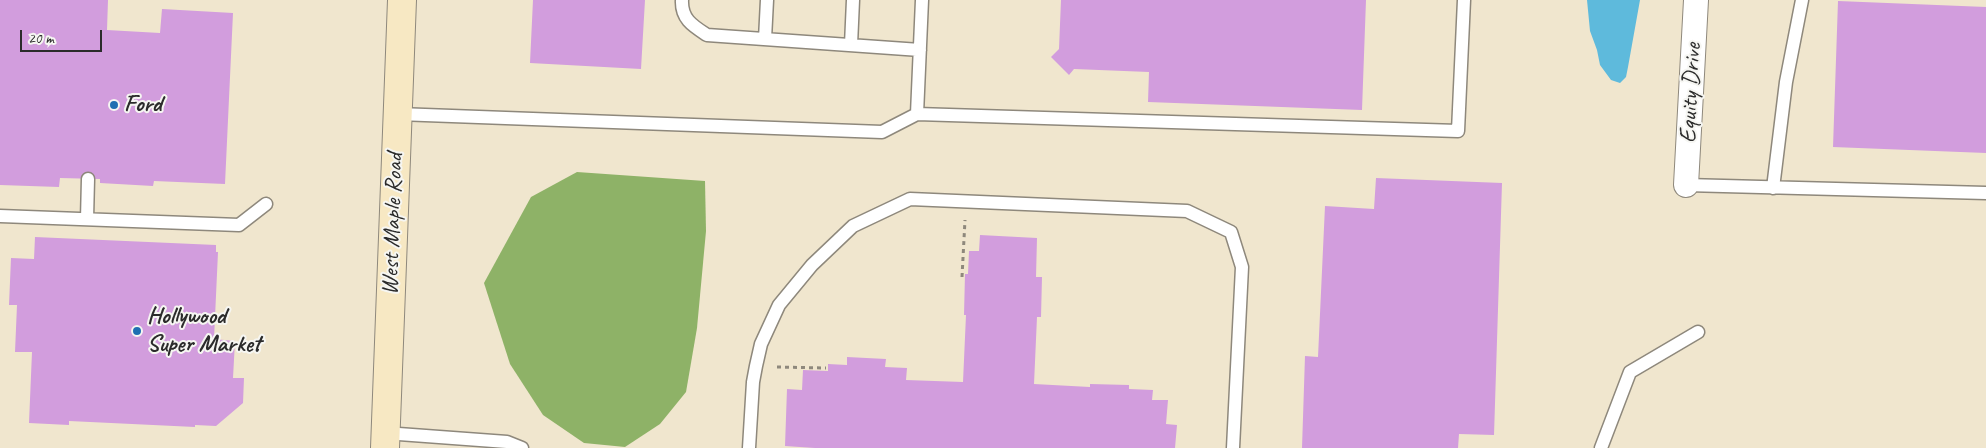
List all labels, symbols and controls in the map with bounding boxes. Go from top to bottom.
scale bar [22,20,105,52]
text: 20 m [28,29,54,48]
street label: Equity Drive [1674,42,1708,144]
place label: Ford [124,91,162,119]
marker: Ford [108,99,120,111]
street label: West Maple Road [376,153,410,295]
place label: Hollywood Super Market [147,303,261,359]
marker: Hollywood Super Market [131,325,143,337]

